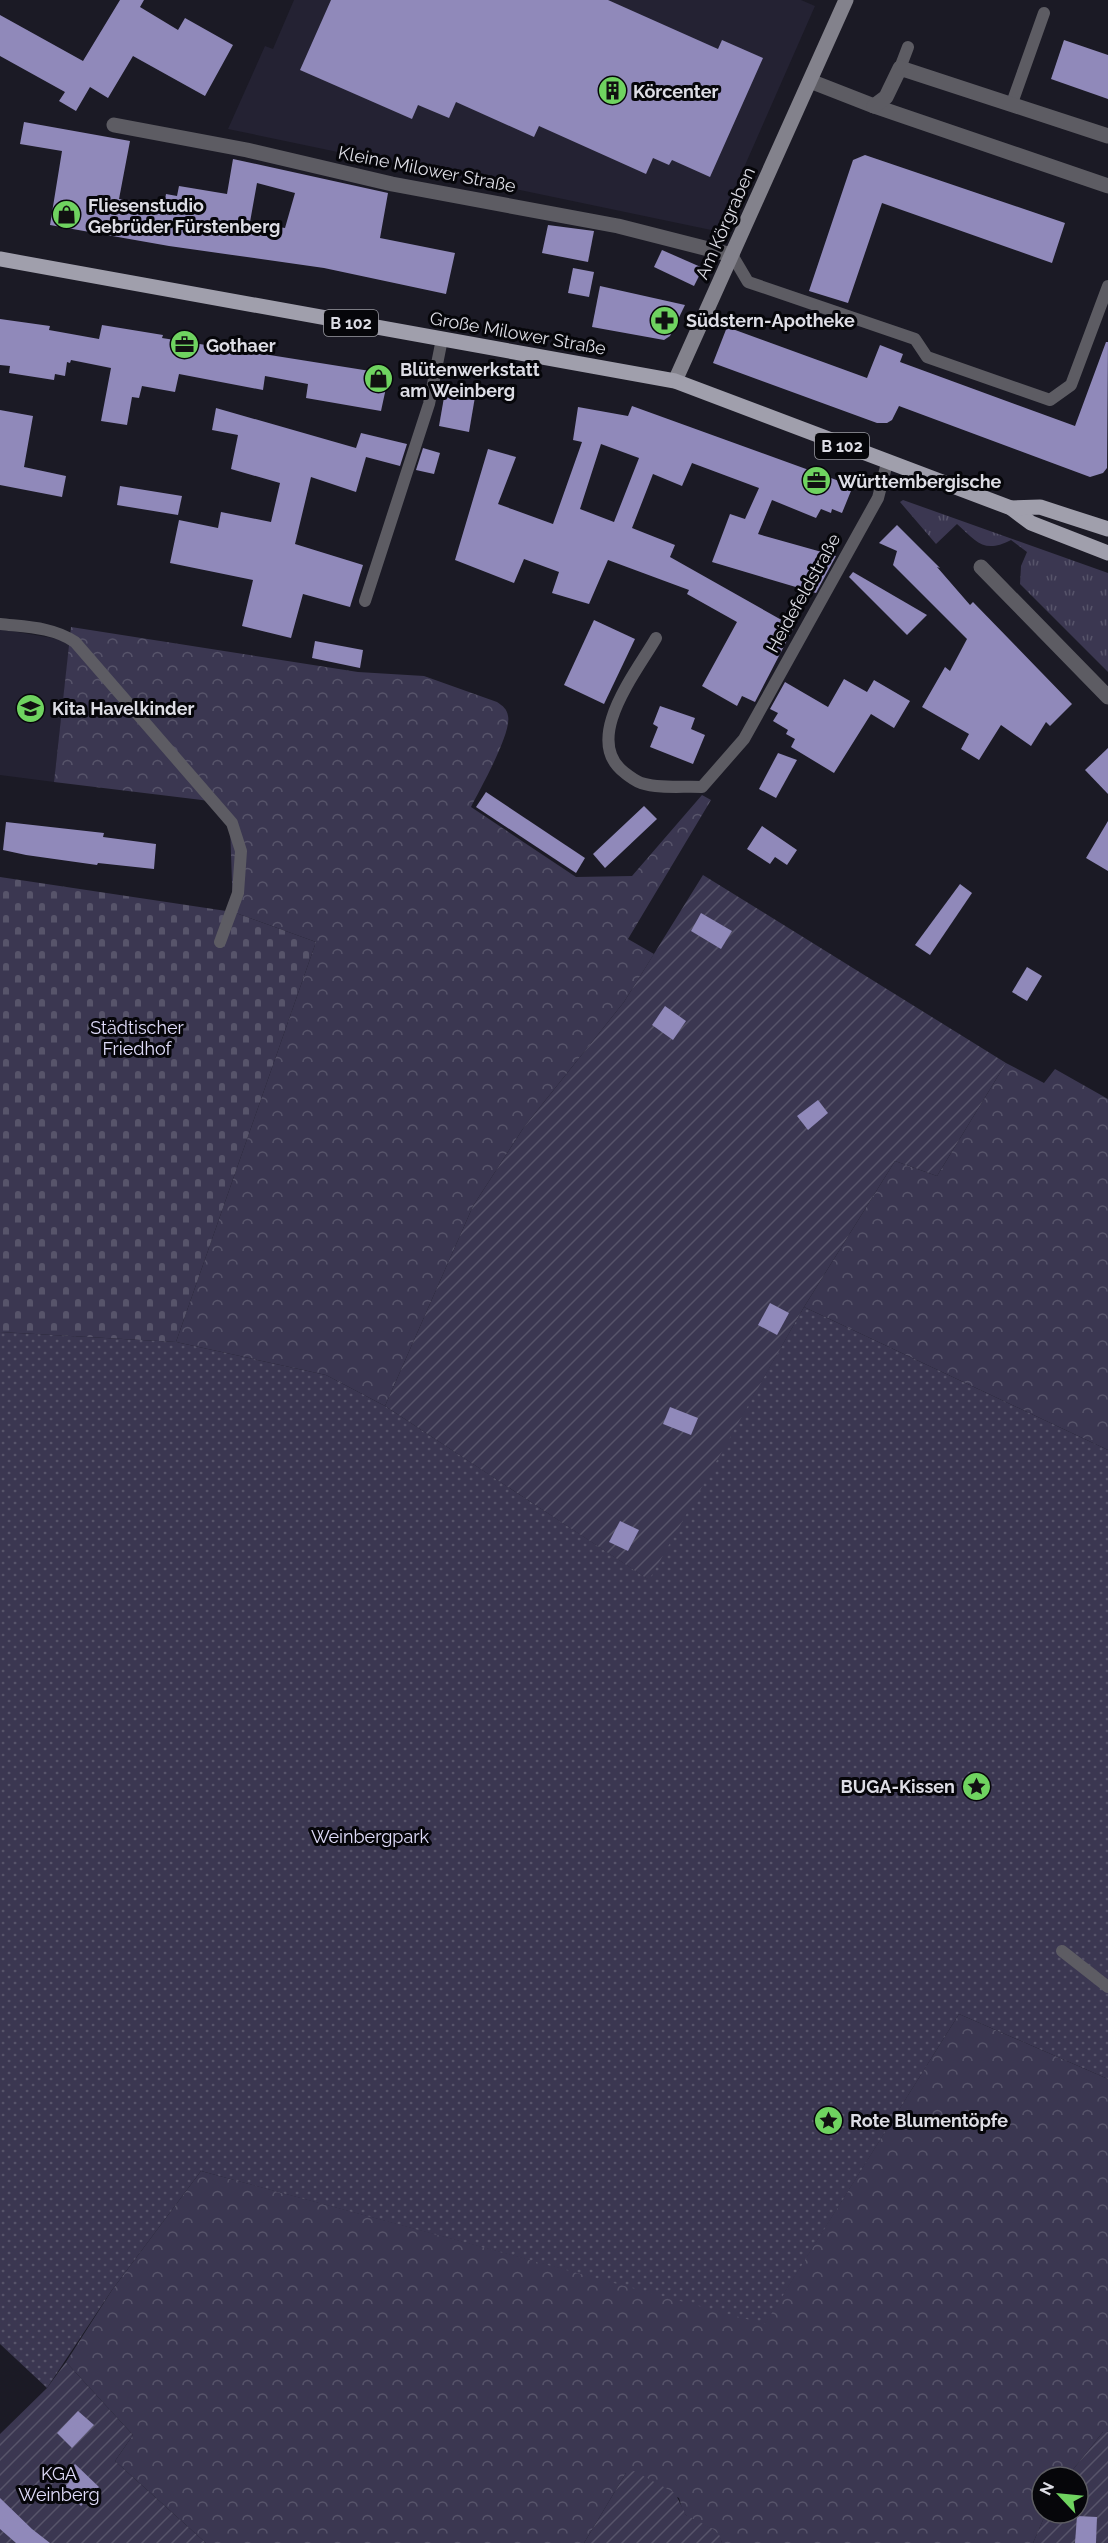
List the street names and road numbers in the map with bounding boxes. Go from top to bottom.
street label: Kleine Milower Straße [336,141,518,197]
street label: Am Körgraben [691,164,759,282]
street label: Große Milower Straße [428,307,608,359]
road number: B 102 [324,310,378,336]
road number: B 102 [815,433,869,459]
street label: Heidefeldstraße [762,529,845,656]

